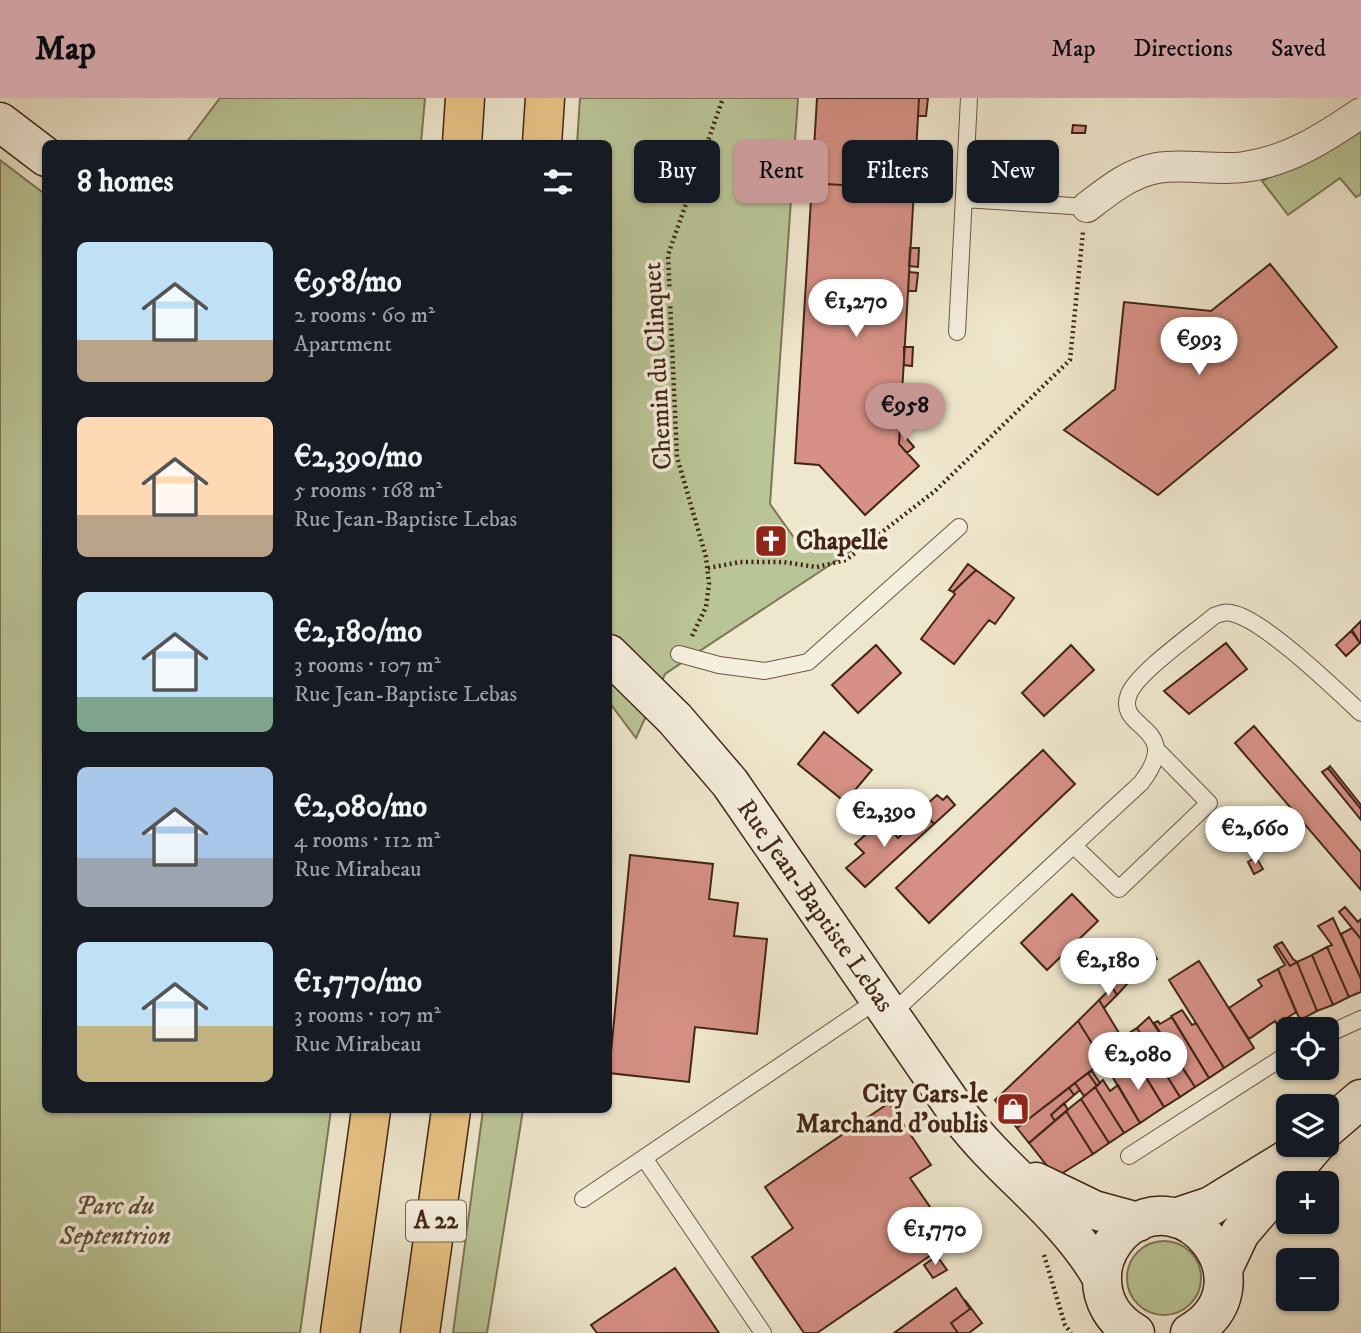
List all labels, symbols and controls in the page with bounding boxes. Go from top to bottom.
text: Map [35,29,96,70]
text: Map [1051,34,1096,64]
text: Directions [1134,34,1233,64]
text: Saved [1271,34,1326,64]
chip: Buy [634,140,720,203]
chip: Rent [734,140,828,203]
chip: Filters [842,140,953,203]
chip: New [967,140,1059,203]
icon: filters [539,163,577,201]
text: 8 homes [77,164,174,201]
street label: Chemin du Clinquet [636,261,680,471]
text: €958/mo [294,264,402,301]
icon: home [133,270,217,354]
pin: €1,270 [799,280,913,339]
text: €1,270 [824,287,888,316]
text: 2 rooms · 60 m² [294,301,435,330]
pin: €993 [1158,317,1240,377]
text: €993 [1176,325,1222,354]
text: Apartment [294,330,392,359]
pin: €958 [864,384,946,443]
text: €958 [881,391,929,420]
text: €2,390/mo [294,439,422,476]
icon: home [133,445,217,529]
text: 5 rooms · 168 m² [294,476,442,505]
text: Rue Jean-Baptiste Lebas [294,505,517,534]
church icon: Chapelle [752,522,790,560]
place label: Chapelle [796,525,888,558]
text: €2,180/mo [294,614,422,651]
icon: home [133,620,217,704]
text: 3 rooms · 107 m² [294,651,441,680]
text: Rue Jean-Baptiste Lebas [294,680,517,709]
text: €2,080/mo [294,789,427,826]
pin: €2,390 [827,790,941,849]
street label: Rue Jean-Baptiste Lebas [729,793,901,1019]
icon: home [133,795,217,879]
text: €2,390 [852,797,916,826]
pin: €2,660 [1198,806,1312,866]
text: €2,660 [1221,814,1289,843]
text: 4 rooms · 112 m² [294,826,441,855]
text: Rue Mirabeau [294,855,421,884]
pin: €2,180 [1051,939,1165,998]
text: €2,180 [1076,946,1140,975]
text: €1,770/mo [294,964,422,1001]
icon: home [133,970,217,1054]
text: 3 rooms · 107 m² [294,1001,441,1030]
map controls [1276,1017,1339,1311]
button: locate [1276,1017,1339,1080]
text: Rue Mirabeau [294,1030,421,1059]
pin: €2,080 [1081,1032,1195,1092]
text: €2,080 [1104,1040,1172,1069]
place label: City Cars-le Marchand d'oublis [796,1078,988,1141]
shop icon: City Cars-le Marchand d'oublis [994,1090,1032,1128]
button: layers [1276,1094,1339,1157]
button: + [1276,1171,1339,1234]
park label: Parc du Septentrion [58,1190,171,1253]
road number: A 22 [406,1200,466,1241]
pin: €1,770 [878,1208,992,1267]
text: €1,770 [903,1215,967,1244]
button: − [1276,1248,1339,1311]

